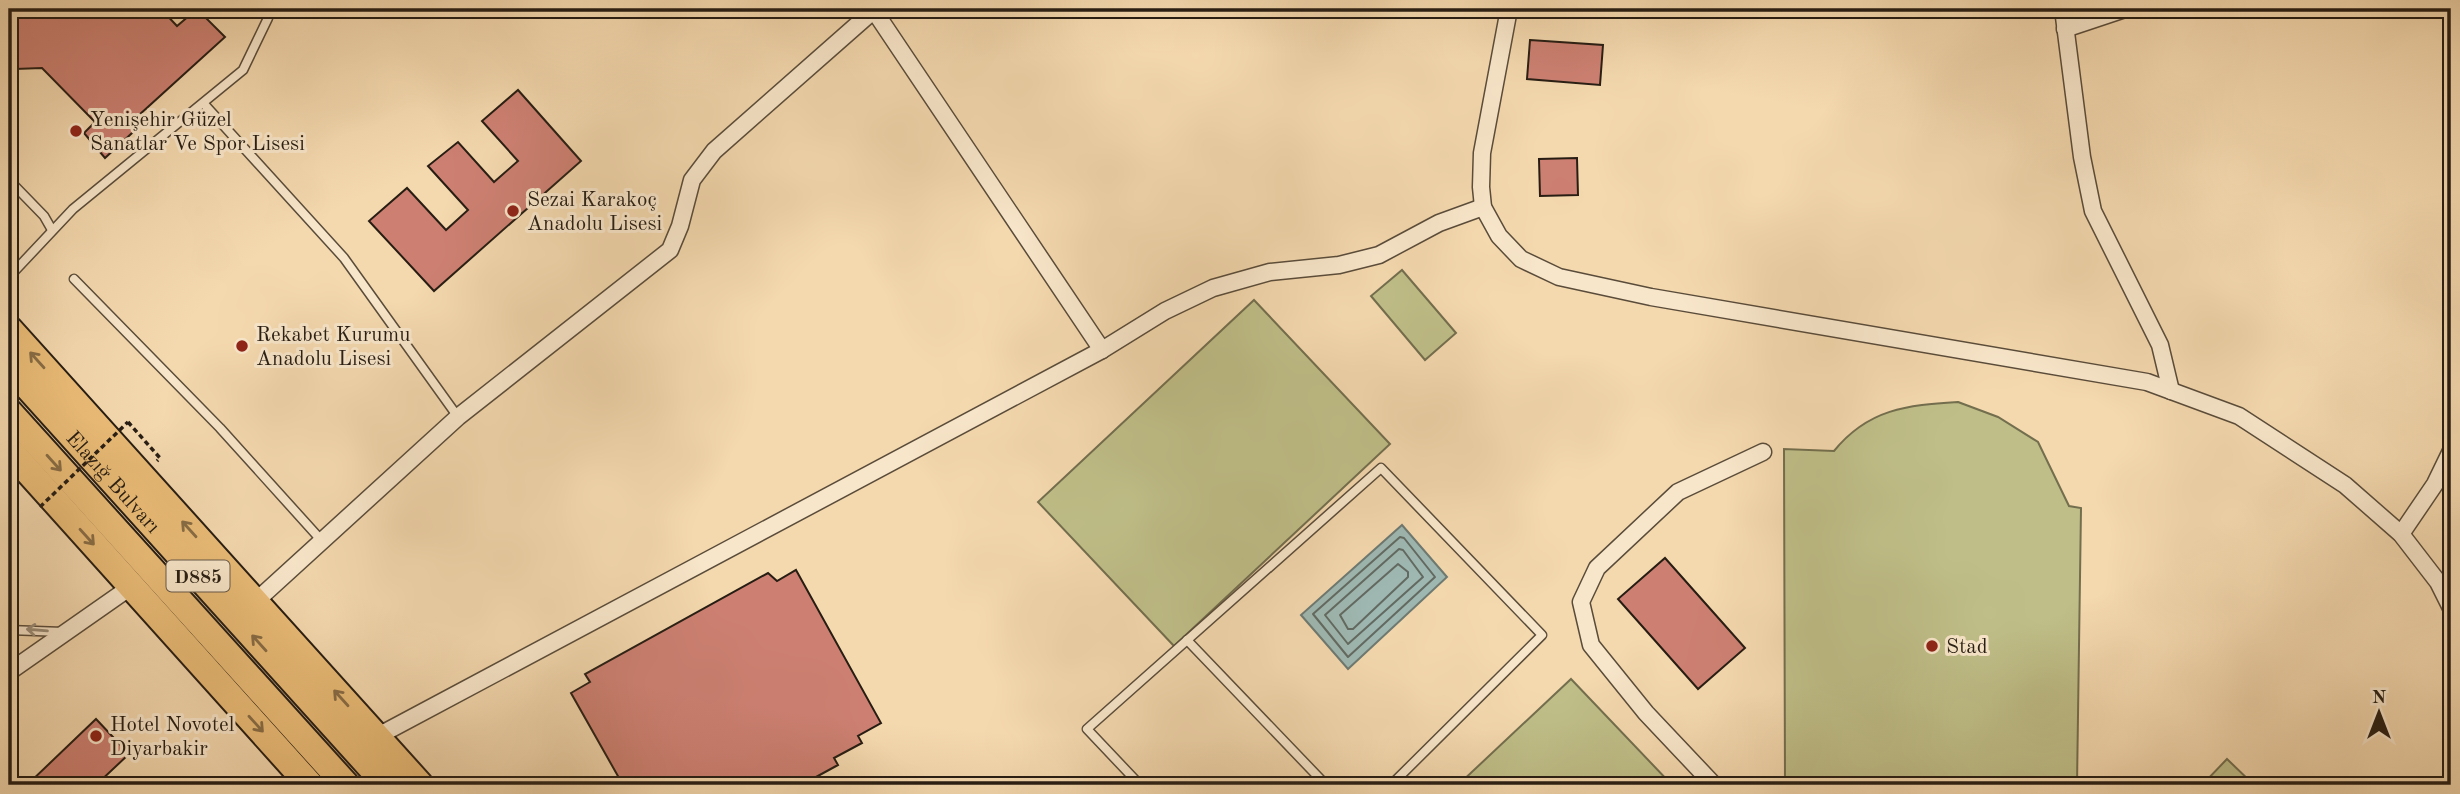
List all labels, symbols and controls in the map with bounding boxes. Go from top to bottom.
place label: Yenişehir Güzel Sanatlar Ve Spor Lisesi [90,110,305,155]
marker: Yenişehir Güzel Sanatlar Ve Spor Lisesi [68,123,84,139]
place label: Sezai Karakoç Anadolu Lisesi [527,190,662,235]
marker: Sezai Karakoç Anadolu Lisesi [505,203,521,219]
place label: Rekabet Kurumu Anadolu Lisesi [256,325,410,370]
marker: Rekabet Kurumu Anadolu Lisesi [234,338,250,354]
one-way arrow [28,352,45,369]
street label: Elazığ Bulvarı [61,428,163,538]
one-way arrow [46,454,63,471]
one-way arrow [181,520,197,538]
one-way arrow [79,528,95,546]
road number: D885 [166,561,230,592]
one-way arrow [27,623,49,636]
one-way arrow [251,635,267,653]
place label: Stad [1946,637,1988,658]
marker: Stad [1924,638,1940,654]
north arrow [2344,678,2414,748]
one-way arrow [333,689,349,707]
text: N [2372,689,2387,708]
place label: Hotel Novotel Diyarbakir [110,715,235,760]
one-way arrow [248,715,264,733]
marker: Hotel Novotel Diyarbakir [88,728,104,744]

